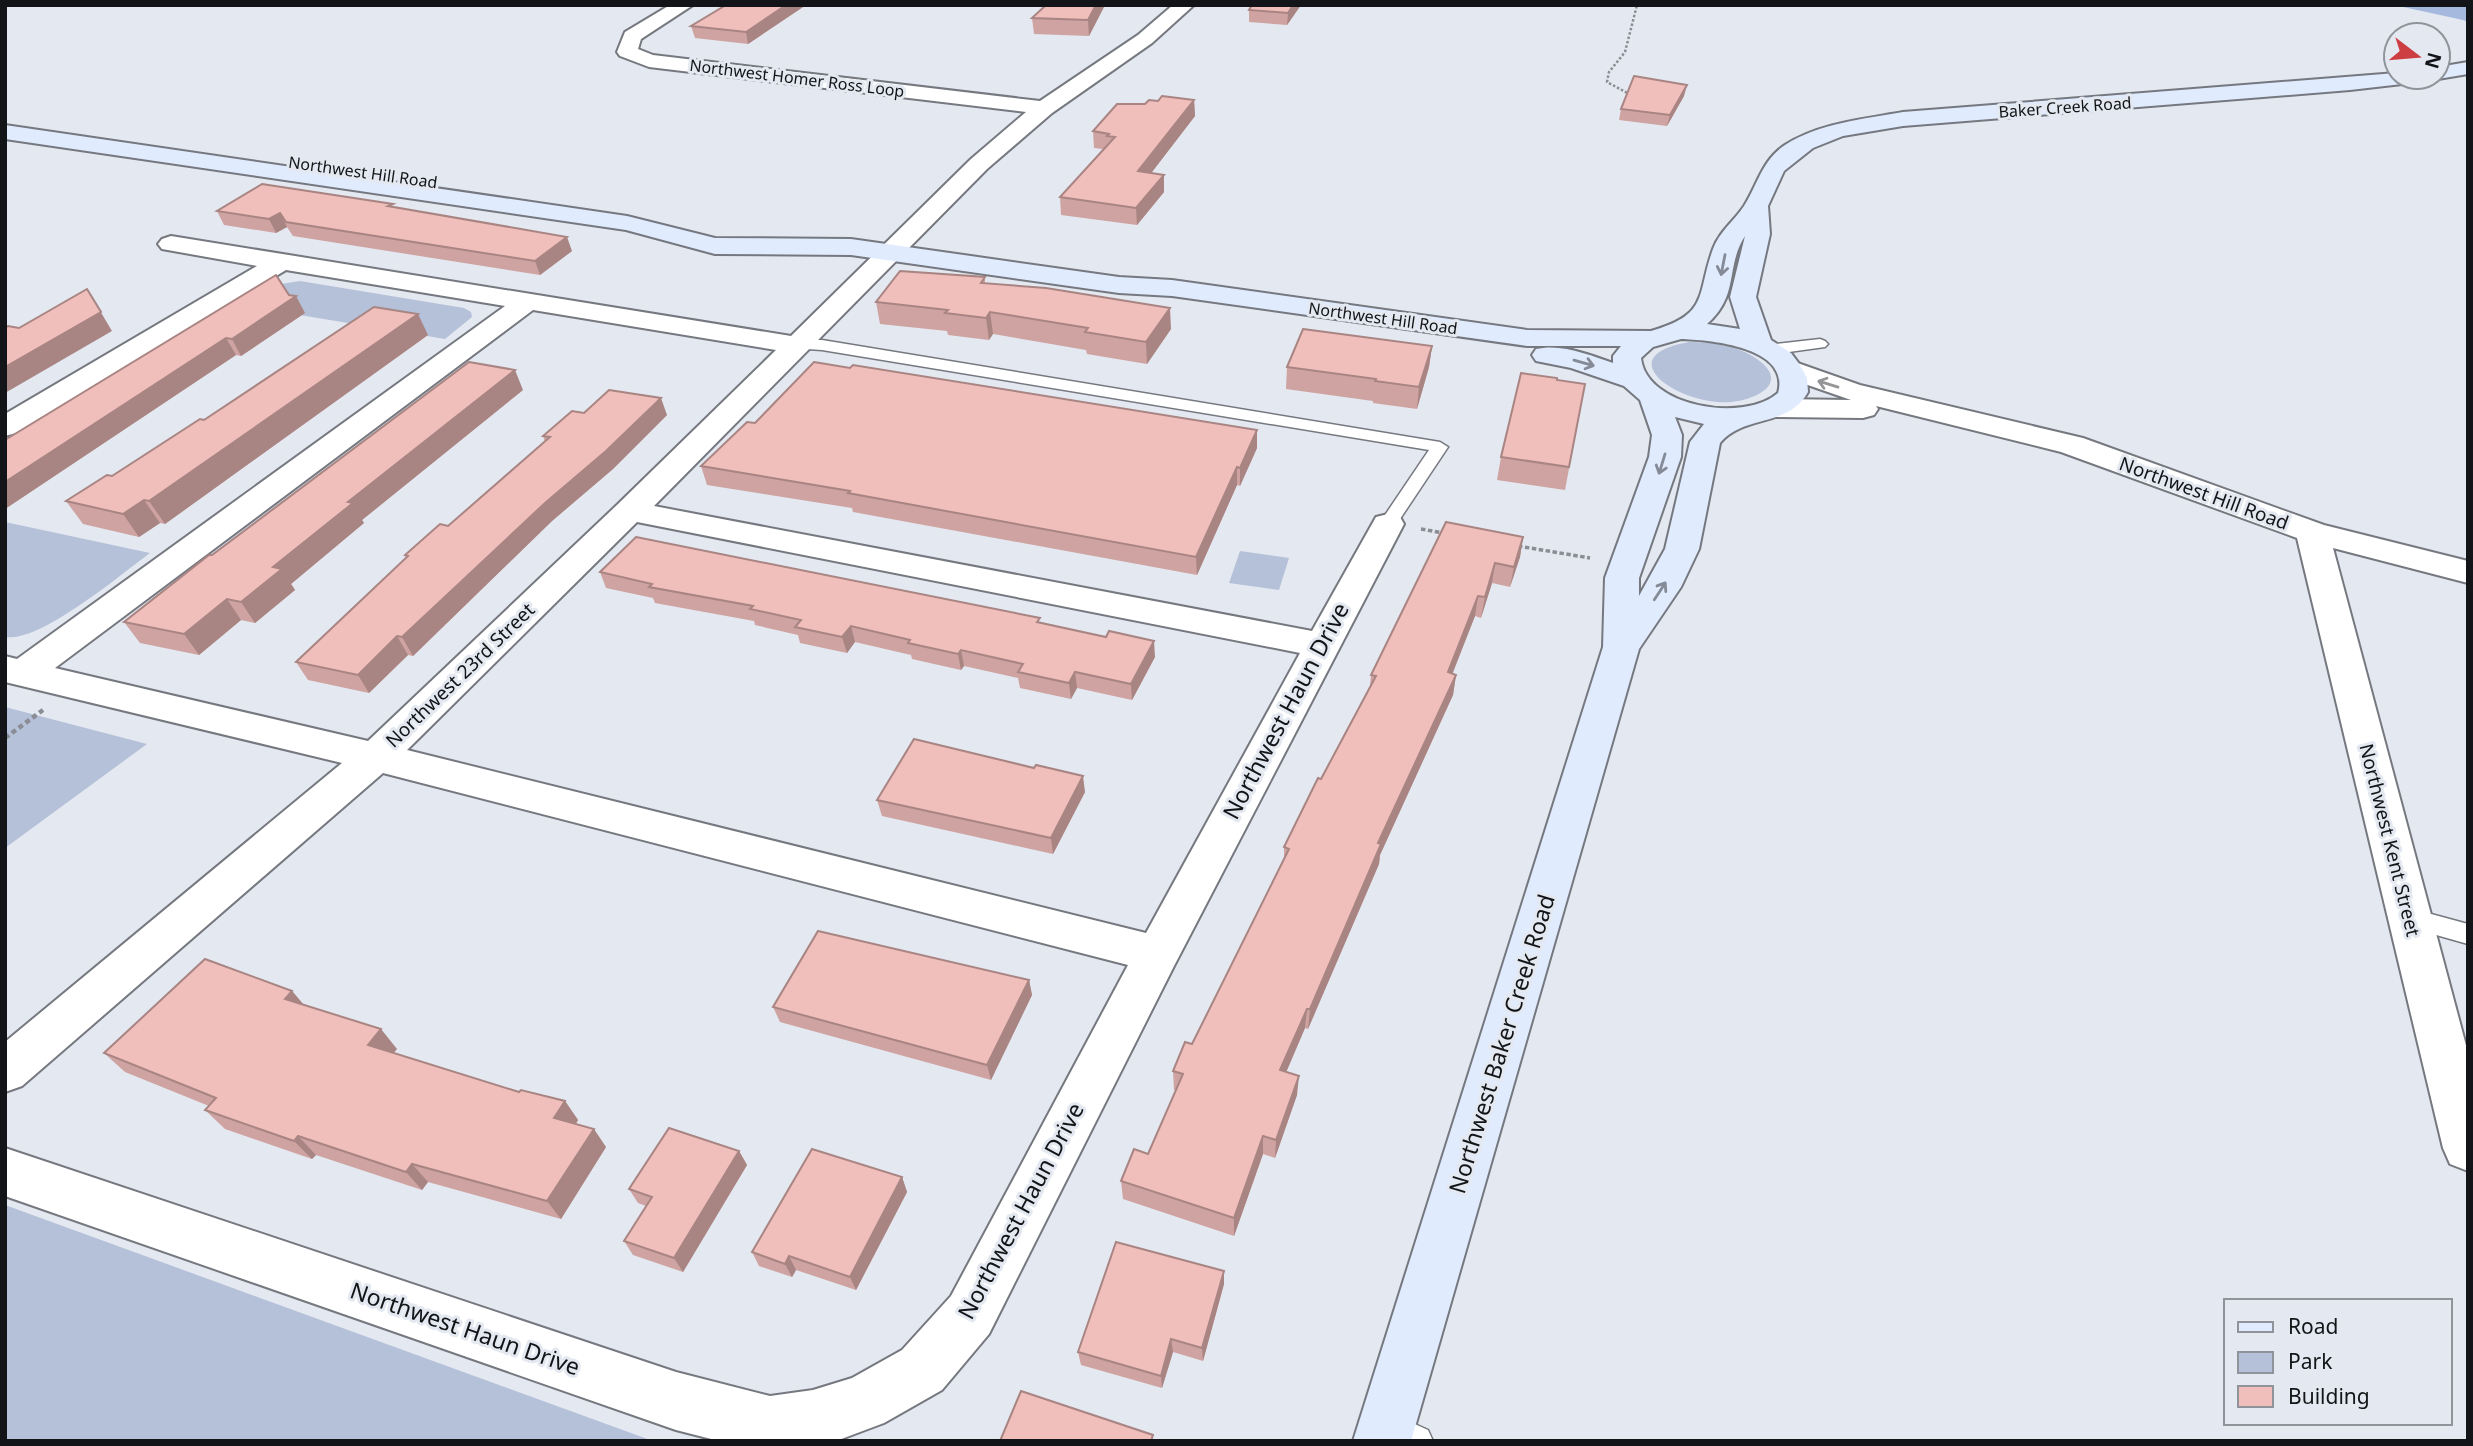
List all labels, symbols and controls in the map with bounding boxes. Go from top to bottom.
north arrow [2382,21,2452,91]
text: N [2419,50,2448,72]
street label: Northwest Homer Ross Loop [688,54,906,102]
street label: Baker Creek Road [1998,91,2132,123]
street label: Northwest Hill Road [287,151,439,193]
one-way arrow [1715,253,1729,276]
street label: Northwest Hill Road [1307,297,1459,339]
one-way arrow [1573,357,1595,370]
one-way arrow [1818,377,1840,389]
street label: Northwest Hill Road [2116,450,2292,536]
one-way arrow [1655,453,1668,475]
one-way arrow [1653,582,1668,601]
street label: Northwest 23rd Street [380,597,540,753]
street label: Northwest Haun Drive [1214,597,1356,824]
street label: Northwest Kent Street [2353,741,2427,939]
street label: Northwest Baker Creek Road [1440,890,1562,1197]
street label: Northwest Haun Drive [949,1097,1091,1324]
street label: Northwest Haun Drive [346,1274,584,1382]
legend [2224,1299,2452,1425]
text: Road [2288,1312,2338,1340]
text: Park [2288,1347,2333,1375]
text: Building [2288,1382,2370,1410]

